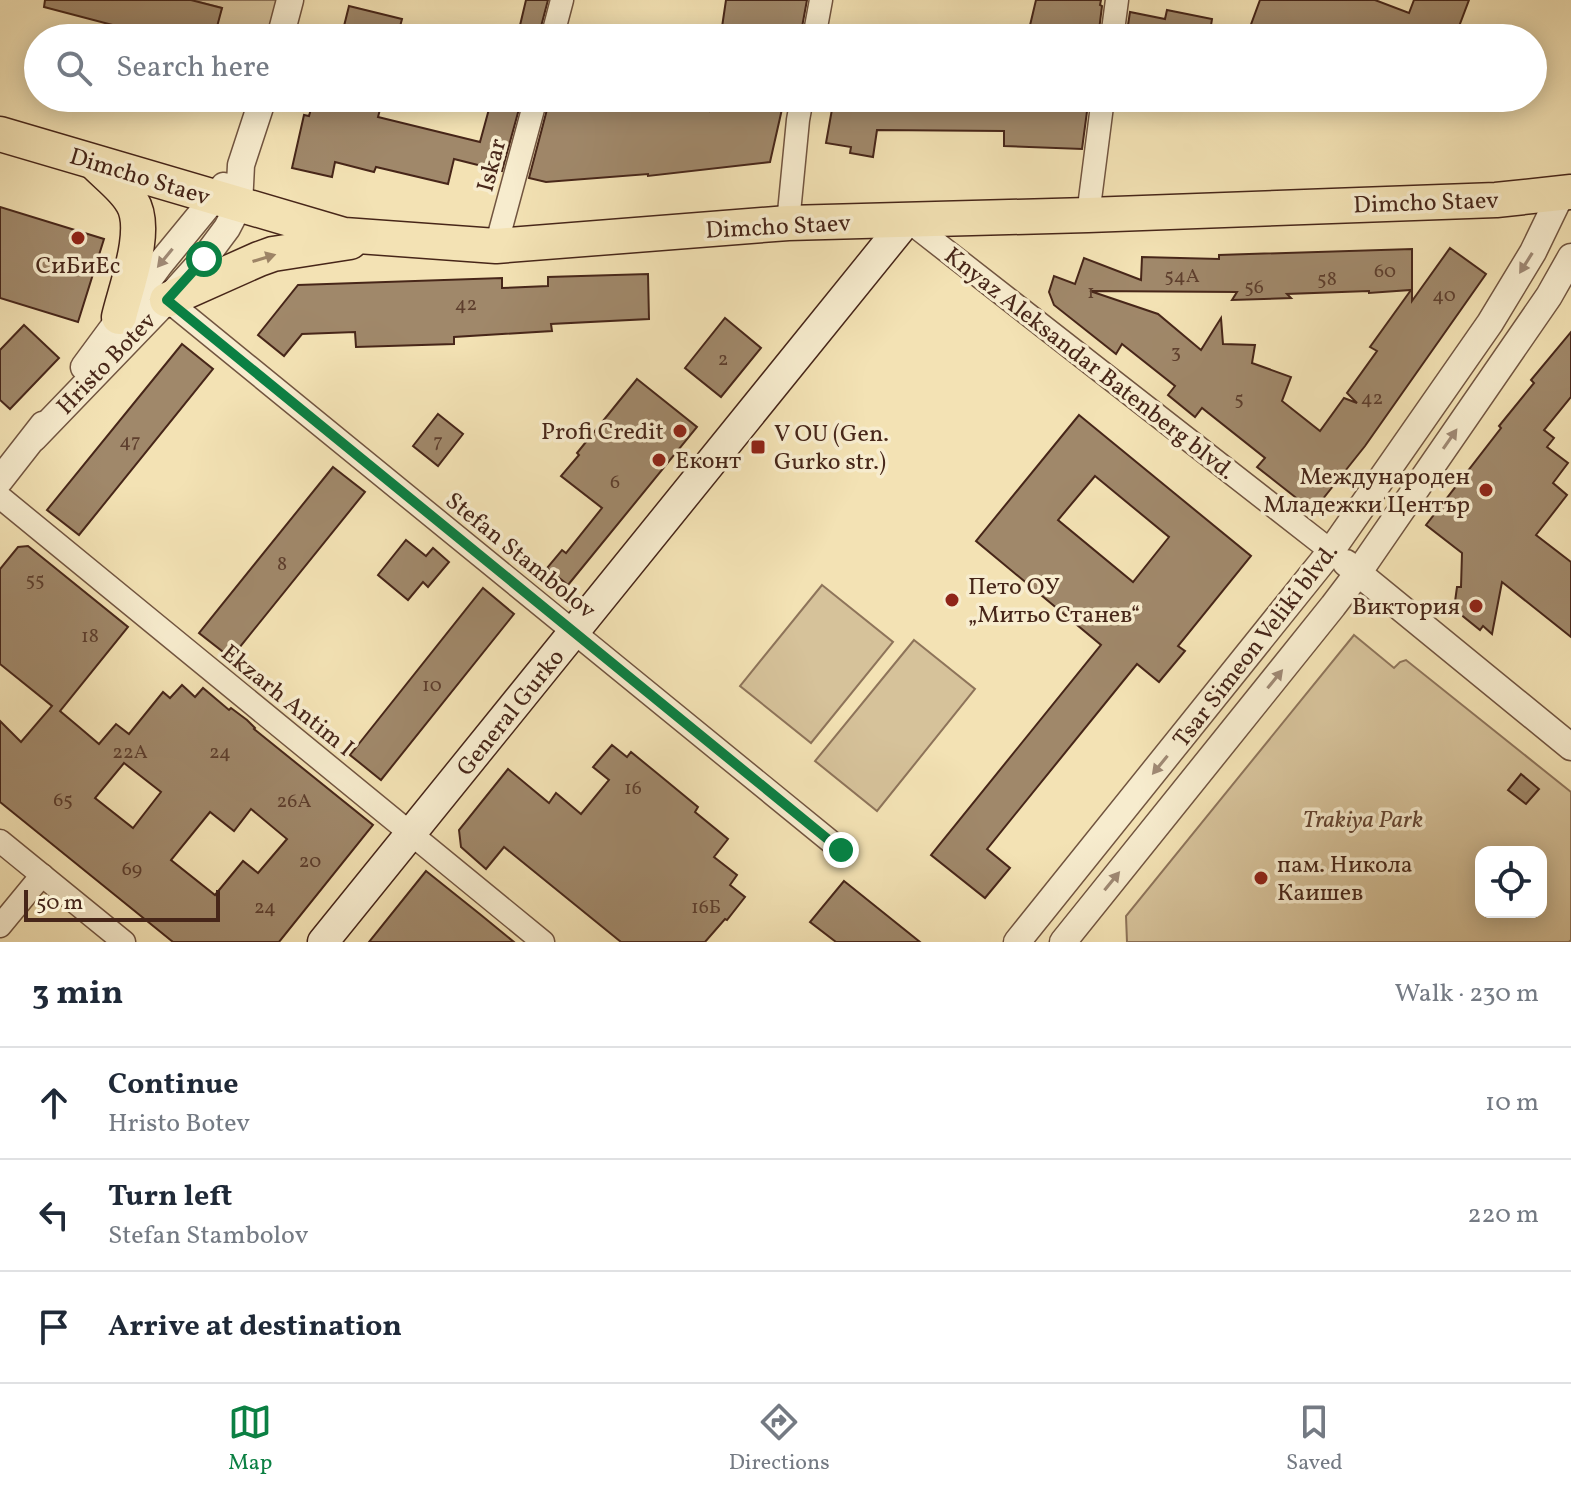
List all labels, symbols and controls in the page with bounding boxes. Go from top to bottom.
search box [24,24,1547,112]
icon: search [52,46,96,90]
text: Search here [116,47,270,89]
street label: Iskar [470,135,516,196]
street label: Dimcho Staev [65,140,214,216]
street label: Dimcho Staev [1353,184,1500,224]
street label: Dimcho Staev [705,207,852,249]
marker: СиБиЕс [69,229,87,247]
street label: Knyaz Aleksandar Batenberg blvd. [936,240,1241,489]
route start [186,241,222,277]
one-way arrow [157,248,174,268]
place label: СиБиЕс [36,250,120,284]
one-way arrow [252,251,276,264]
one-way arrow [1520,252,1534,274]
house number: 60 [1374,258,1396,286]
house number: 54A [1164,263,1200,291]
house number: 58 [1317,266,1337,294]
house number: 56 [1244,274,1264,302]
house number: 1 [1087,279,1095,307]
house number: 40 [1432,282,1456,310]
house number: 42 [455,291,477,319]
street label: Hristo Botev [50,305,165,423]
house number: 3 [1171,339,1181,367]
house number: 2 [718,346,728,374]
house number: 42 [1361,385,1383,413]
house number: 5 [1234,386,1244,414]
place label: Profi Credit [541,416,664,450]
place label: V OU (Gen. Gurko str.) [774,418,889,480]
marker: Profi Credit [671,422,689,440]
house number: 47 [119,428,141,456]
house number: 7 [433,428,443,456]
one-way arrow [1442,429,1457,450]
marker: V OU (Gen. Gurko str.) [749,438,767,456]
place label: Еконт [675,445,741,479]
marker: Еконт [650,451,668,469]
place label: Международен Младежки Център [1263,461,1470,523]
house number: 6 [610,469,620,497]
marker: Международен Младежки Център [1477,481,1495,499]
street label: Stefan Stambolov [437,485,603,628]
street label: Tsar Simeon Veliki blvd. [1166,537,1347,756]
house number: 8 [277,551,287,579]
house number: 55 [25,567,45,595]
place label: Пето ОУ „Митьо Станев“ [968,571,1140,633]
marker: Пето ОУ „Митьо Станев“ [943,591,961,609]
place label: Виктория [1352,591,1460,625]
marker: Виктория [1467,597,1485,615]
house number: 18 [81,623,99,651]
street label: Ekzarh Antim I [213,637,360,766]
street label: General Gurko [449,642,574,784]
one-way arrow [1266,669,1282,689]
house number: 10 [422,672,442,700]
house number: 22A [112,739,148,767]
house number: 24 [209,739,231,767]
one-way arrow [1152,755,1169,775]
house number: 16 [624,775,642,803]
house number: 65 [53,787,73,815]
house number: 26A [277,788,311,816]
park label: Trakiya Park [1303,804,1423,838]
route end [823,832,859,868]
map controls [1475,846,1547,918]
button: locate [1475,846,1547,918]
house number: 20 [299,848,321,876]
place label: пам. Никола Каишев [1277,849,1413,911]
house number: 69 [122,856,142,884]
marker: пам. Никола Каишев [1252,869,1270,887]
one-way arrow [1103,871,1120,891]
scale bar [24,886,220,922]
text: 50 m [36,888,83,919]
house number: 24 [254,894,276,922]
house number: 16Б [691,894,721,922]
text: 3 min [32,971,123,1018]
text: Walk · 230 m [1395,976,1539,1012]
text: Continue [108,1064,239,1106]
icon: ahead [32,1081,76,1125]
text: 10 m [1485,1085,1539,1121]
text: Hristo Botev [108,1106,250,1142]
text: Turn left [108,1176,232,1218]
icon: left [32,1193,76,1237]
text: 220 m [1467,1197,1539,1233]
text: Stefan Stambolov [108,1218,308,1254]
icon: arrive [32,1305,76,1349]
text: Arrive at destination [108,1306,402,1348]
tab: Map [228,1400,272,1479]
tab: Directions [729,1400,830,1479]
tab: Saved [1286,1400,1343,1479]

